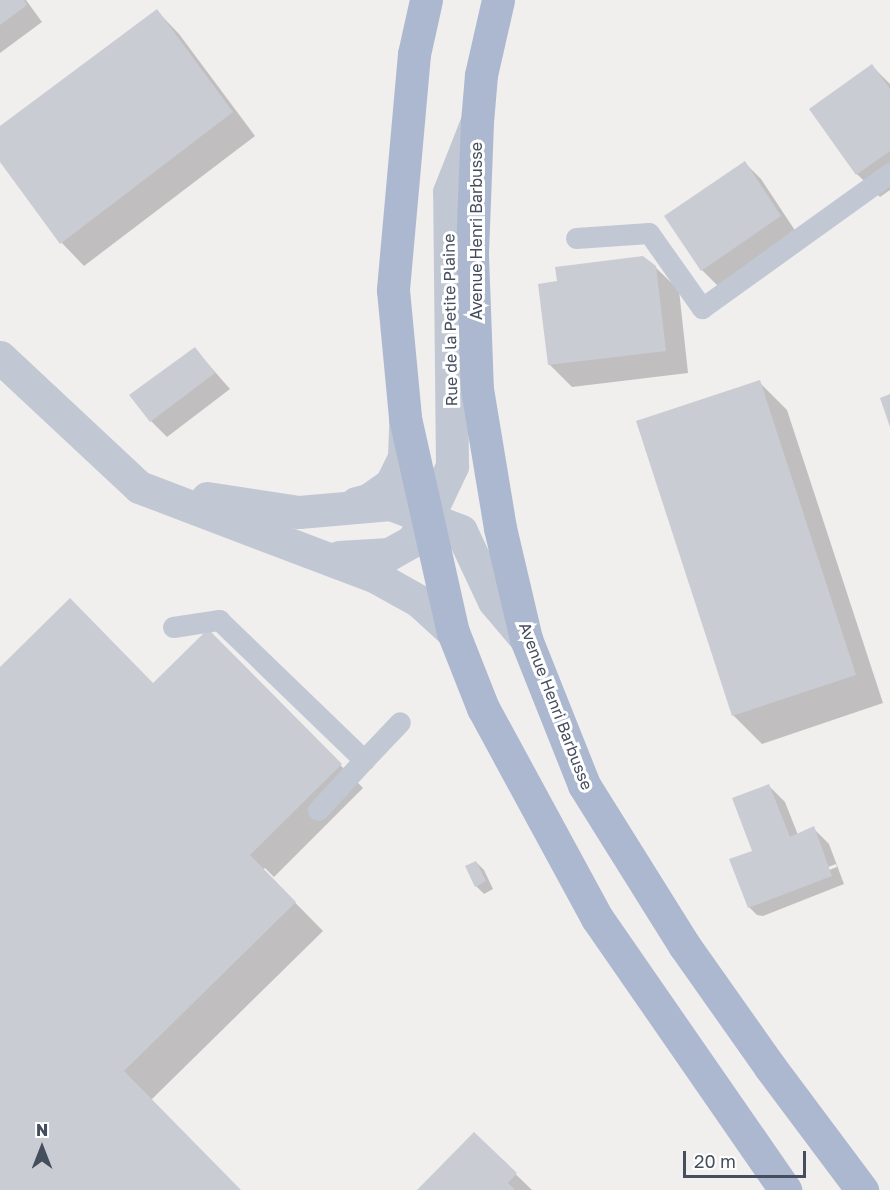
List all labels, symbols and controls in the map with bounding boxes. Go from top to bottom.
street label: Avenue Henri Barbusse [466,142,486,320]
street label: Rue de la Petite Plaine [439,233,461,407]
street label: Avenue Henri Barbusse [515,619,597,793]
north arrow [12,1118,72,1178]
text: N [36,1120,48,1140]
scale bar [686,1139,809,1177]
text: 20 m [694,1150,736,1172]

